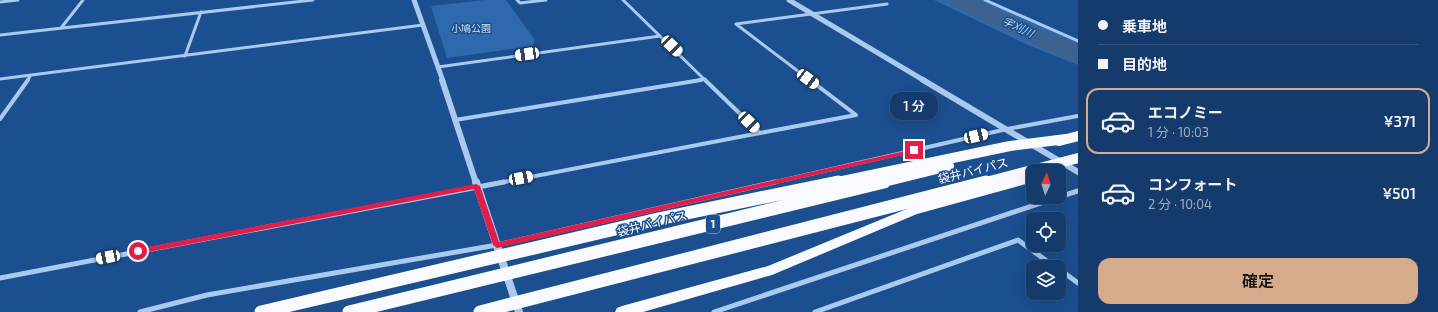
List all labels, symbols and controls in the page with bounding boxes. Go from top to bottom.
water label: 宇刈川 [1001,14,1037,40]
text: 乗車地 [1122,17,1167,35]
park label: 小鳩公園 [451,22,491,34]
car [659,33,685,59]
car [514,46,540,62]
text: 目的地 [1122,55,1167,73]
car [795,67,821,91]
callout: 1 分 [890,92,938,120]
text: 1 分 [903,98,925,114]
icon: car [1100,103,1136,139]
text: エコノミー [1148,103,1223,121]
car [736,109,762,135]
text: ¥371 [1384,112,1416,130]
text: 1 分 · 10:03 [1148,124,1209,140]
car [963,127,989,145]
route end [905,141,923,159]
street label: 袋井バイパス [935,155,1009,186]
north arrow [1026,164,1066,204]
map controls [1026,164,1066,300]
car [508,170,534,186]
icon: car [1100,175,1136,211]
text: コンフォート [1148,175,1238,193]
text: ¥501 [1383,184,1416,202]
text: 2 分 · 10:04 [1148,196,1212,212]
street label: 袋井バイパス [614,208,688,239]
button: locate [1026,212,1066,252]
road number: 1 [706,215,720,233]
route start [129,242,147,260]
car [95,249,121,265]
button: 確定 [1098,258,1418,304]
button: layers [1026,260,1066,300]

